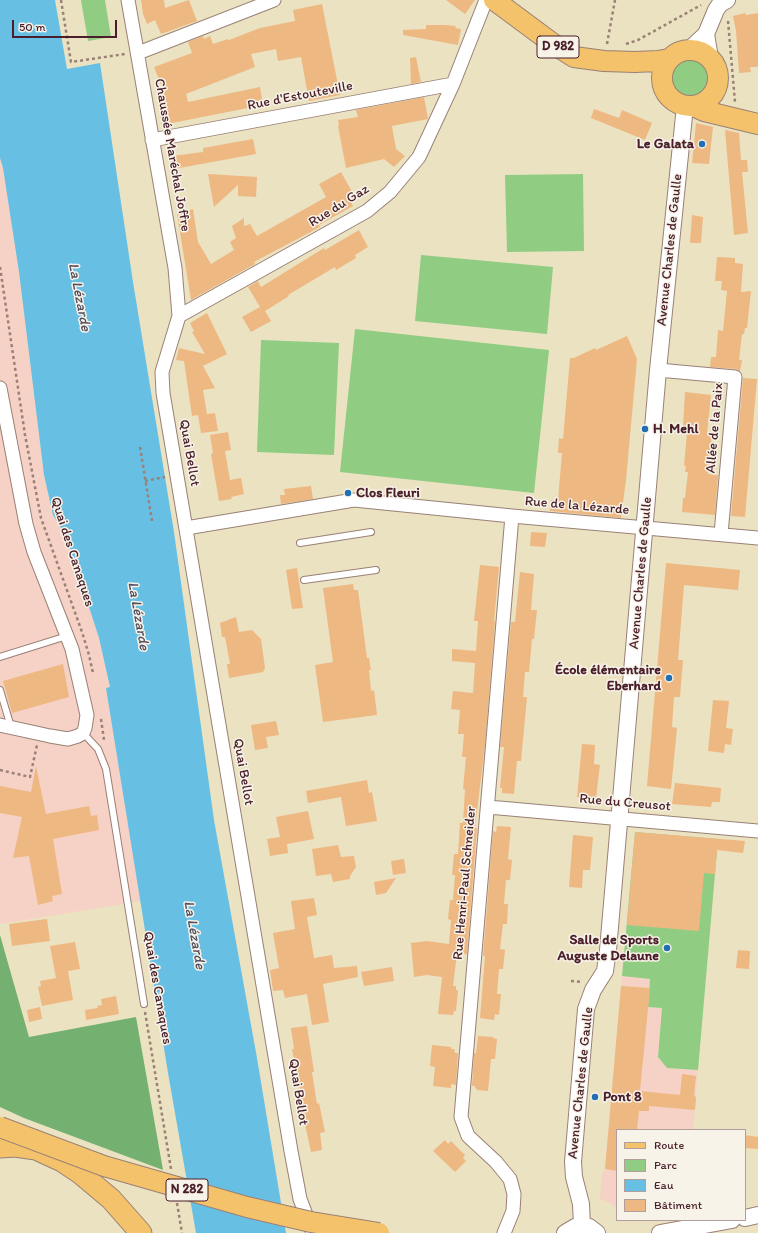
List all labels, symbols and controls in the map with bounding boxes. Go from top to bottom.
scale bar [14,12,119,38]
text: 50 m [19,20,45,34]
road number: D 982 [537,36,579,58]
street label: Chaussée Maréchal Joffre [150,77,194,233]
street label: Rue d'Estouteville [246,78,354,114]
place label: Le Galata [637,136,694,152]
marker: Le Galata [697,139,707,149]
street label: Avenue Charles de Gaulle [654,173,686,327]
street label: Rue du Gaz [306,181,372,231]
water label: La Lézarde [64,261,94,333]
street label: Allée de la Paix [703,382,727,474]
street label: Quai Bellot [175,418,203,488]
place label: H. Mehl [653,421,698,437]
marker: H. Mehl [640,424,650,434]
place label: Clos Fleuri [356,485,420,501]
marker: Clos Fleuri [343,488,353,498]
street label: Rue de la Lézarde [524,493,630,519]
street label: Quai des Canaques [46,495,98,609]
street label: Avenue Charles de Gaulle [626,496,656,650]
water label: La Lézarde [123,580,153,652]
place label: École élémentaire Eberhard [555,662,661,694]
marker: École élémentaire Eberhard [664,673,674,683]
street label: Quai Bellot [229,737,257,807]
street label: Rue du Creusot [578,791,672,815]
street label: Rue Henri-Paul Schneider [450,805,480,961]
water label: La Lézarde [179,899,209,971]
street label: Quai des Canaques [139,930,175,1046]
place label: Salle de Sports Auguste Delaune [557,932,659,964]
marker: Salle de Sports Auguste Delaune [662,943,672,953]
street label: Avenue Charles de Gaulle [565,1006,597,1160]
street label: Quai Bellot [284,1057,312,1127]
place label: Pont 8 [603,1089,642,1105]
marker: Pont 8 [590,1092,600,1102]
legend [616,1129,746,1221]
text: Route [654,1138,684,1152]
text: Parc [654,1158,677,1172]
text: Eau [654,1178,673,1192]
road number: N 282 [166,1179,208,1201]
text: Bâtiment [654,1198,702,1212]

